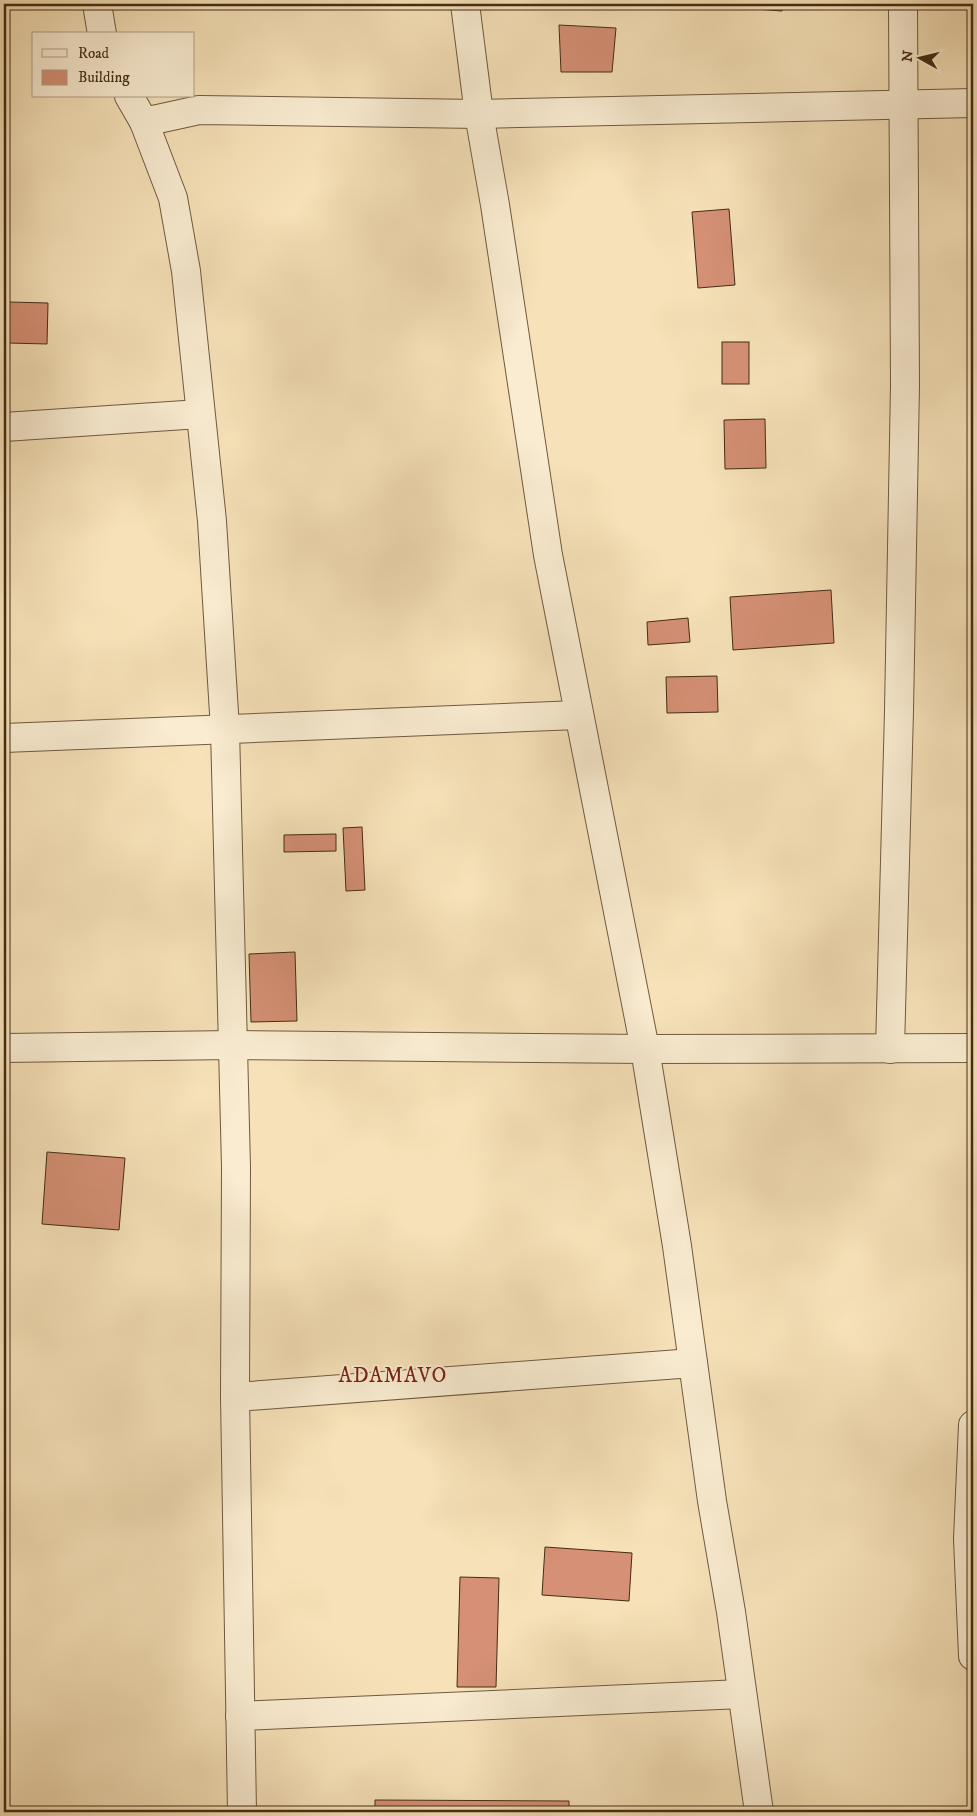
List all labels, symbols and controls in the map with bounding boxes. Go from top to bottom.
legend [32,32,195,98]
north arrow [894,32,944,82]
text: Road [78,44,110,63]
text: N [898,49,918,63]
text: Building [78,68,130,87]
district label: ADAMAVO [339,1363,447,1389]

